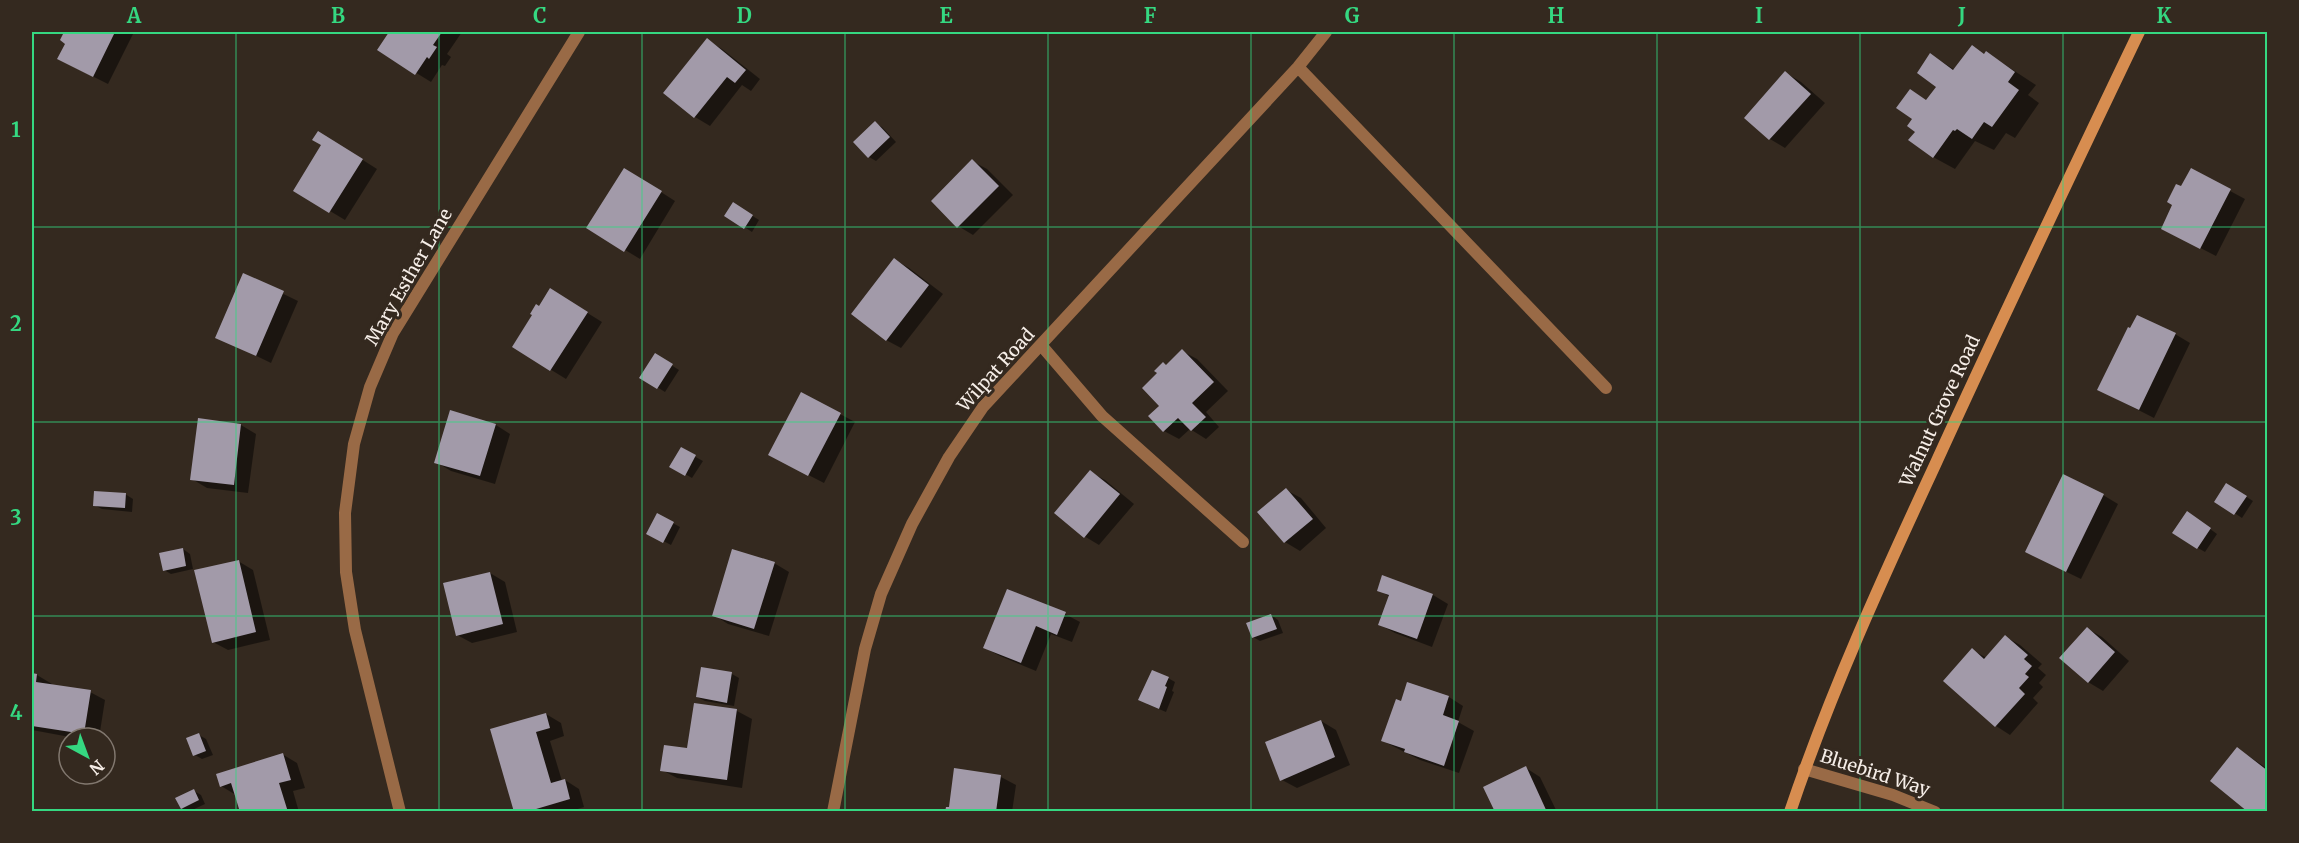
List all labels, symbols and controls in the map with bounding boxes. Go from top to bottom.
text: A [126,3,142,28]
text: B [331,3,345,28]
text: C [533,3,547,28]
text: D [736,3,752,28]
text: E [939,3,953,28]
text: F [1144,3,1157,28]
text: G [1345,3,1360,28]
text: H [1548,3,1564,28]
text: I [1755,3,1763,28]
text: J [1957,3,1966,28]
text: K [2157,3,2172,28]
text: 1 [11,117,21,142]
street label: Mary Esther Lane [360,204,457,349]
text: 2 [10,311,22,336]
street label: Wilpat Road [951,323,1039,417]
street label: Walnut Grove Road [1894,331,1985,491]
text: 3 [10,505,22,530]
text: 4 [10,700,23,725]
north arrow [57,726,117,786]
street label: Bluebird Way [1817,744,1933,801]
text: N [85,756,108,779]

